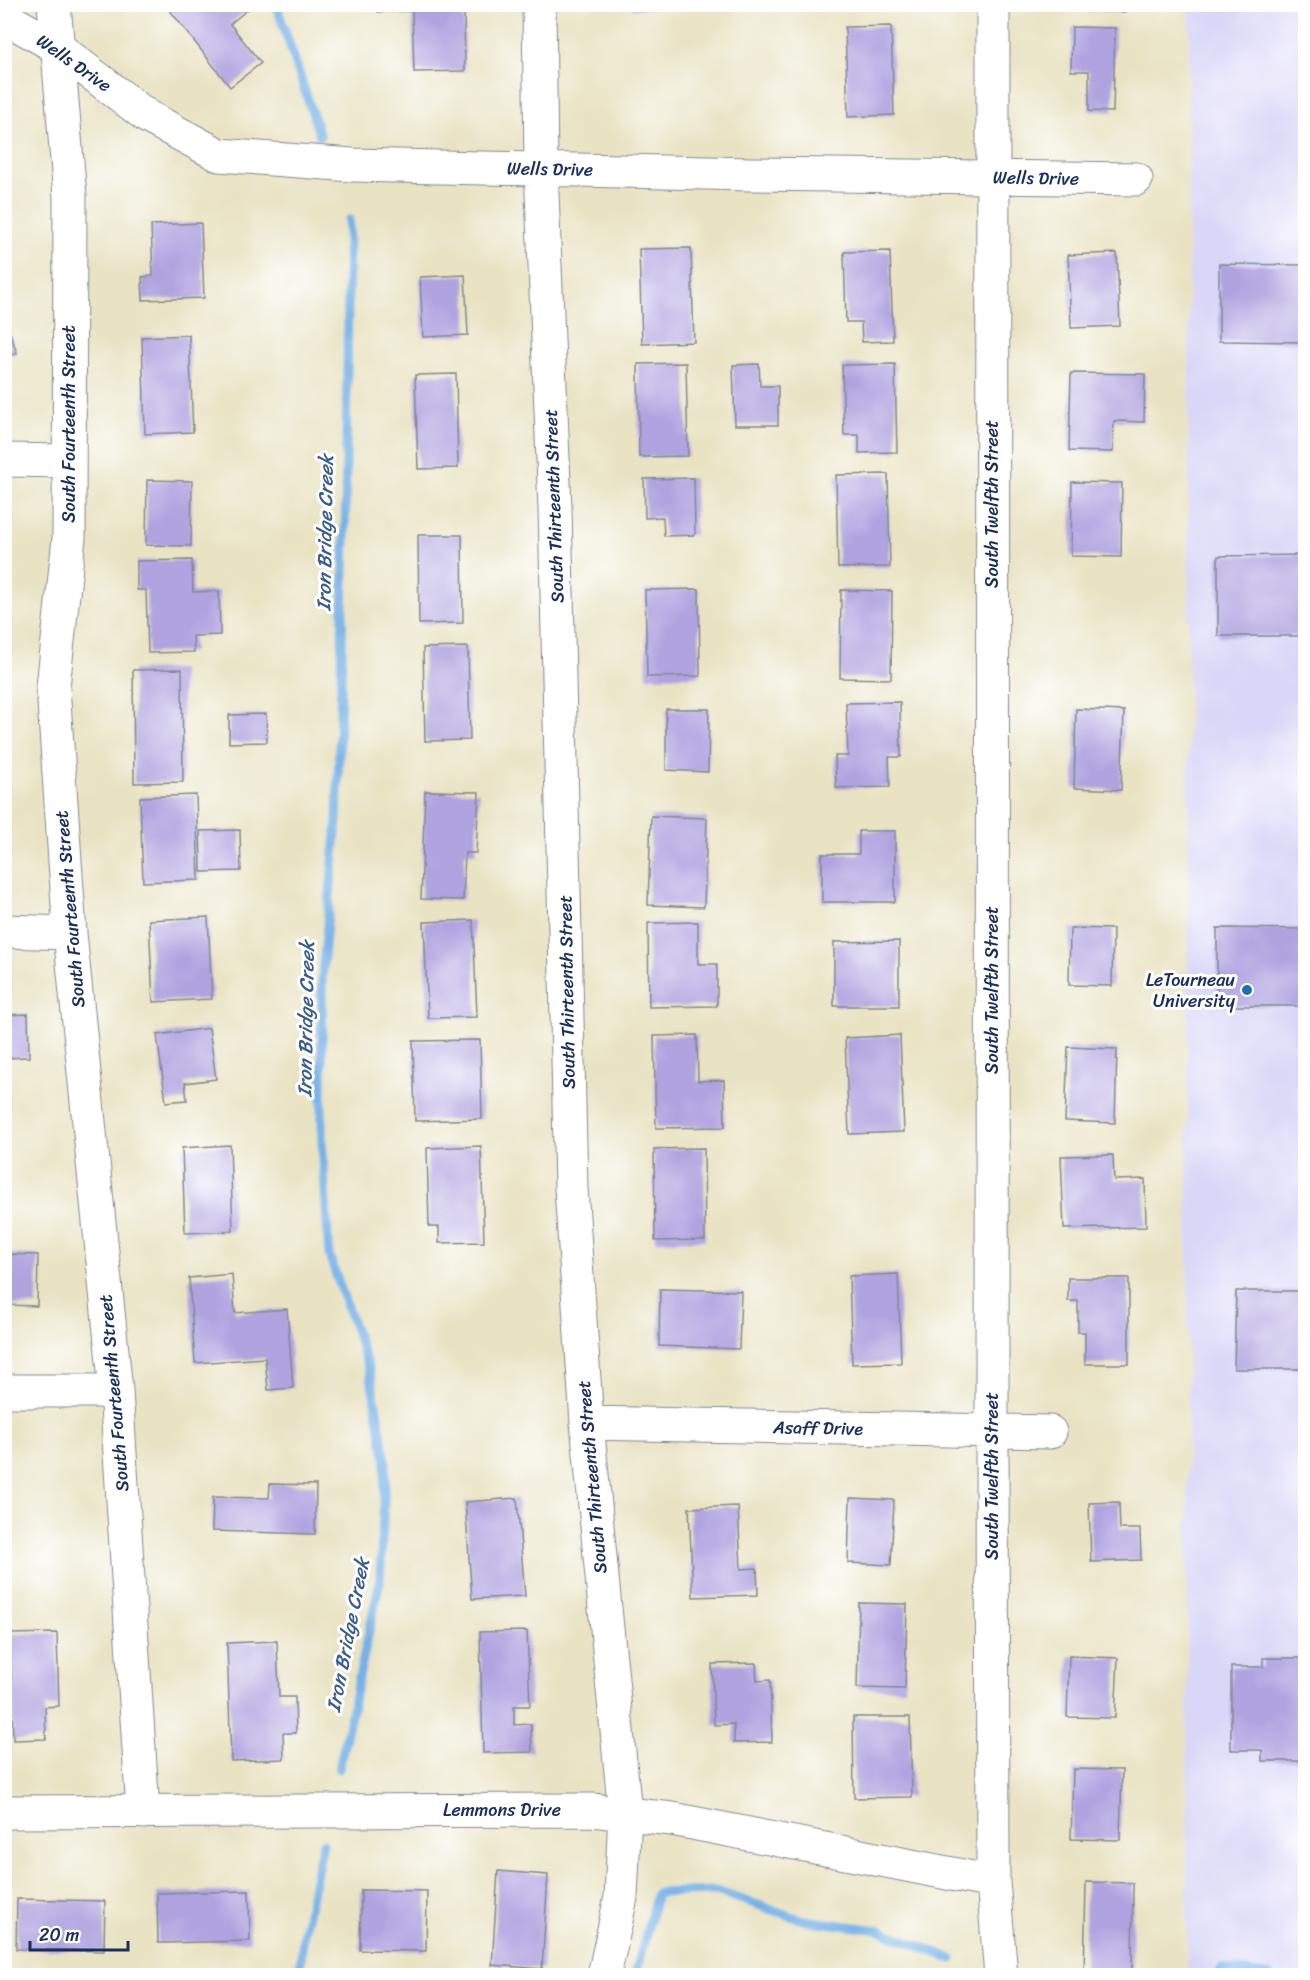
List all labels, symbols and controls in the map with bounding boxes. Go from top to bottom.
street label: Wells Drive [30,25,118,101]
street label: Wells Drive [507,152,593,186]
street label: Wells Drive [993,161,1079,195]
street label: South Fourteenth Street [53,325,85,523]
street label: South Thirteenth Street [535,408,573,603]
street label: South Twelfth Street [976,420,1008,588]
water label: Iron Bridge Creek [306,452,344,612]
street label: South Fourteenth Street [45,809,95,1009]
street label: South Thirteenth Street [549,895,585,1089]
street label: South Twelfth Street [976,906,1008,1074]
water label: Iron Bridge Creek [287,938,325,1098]
place label: LeTourneau University [1146,964,1236,1017]
marker: LeTourneau University [1240,983,1254,997]
street label: South Fourteenth Street [89,1293,139,1493]
street label: South Thirteenth Street [568,1379,616,1575]
street label: South Twelfth Street [976,1392,1008,1560]
street label: Asaff Drive [772,1411,864,1445]
water label: Iron Bridge Creek [316,1553,381,1716]
street label: Lemmons Drive [443,1794,561,1826]
scale bar [30,1914,128,1952]
text: 20 m [39,1919,79,1951]

